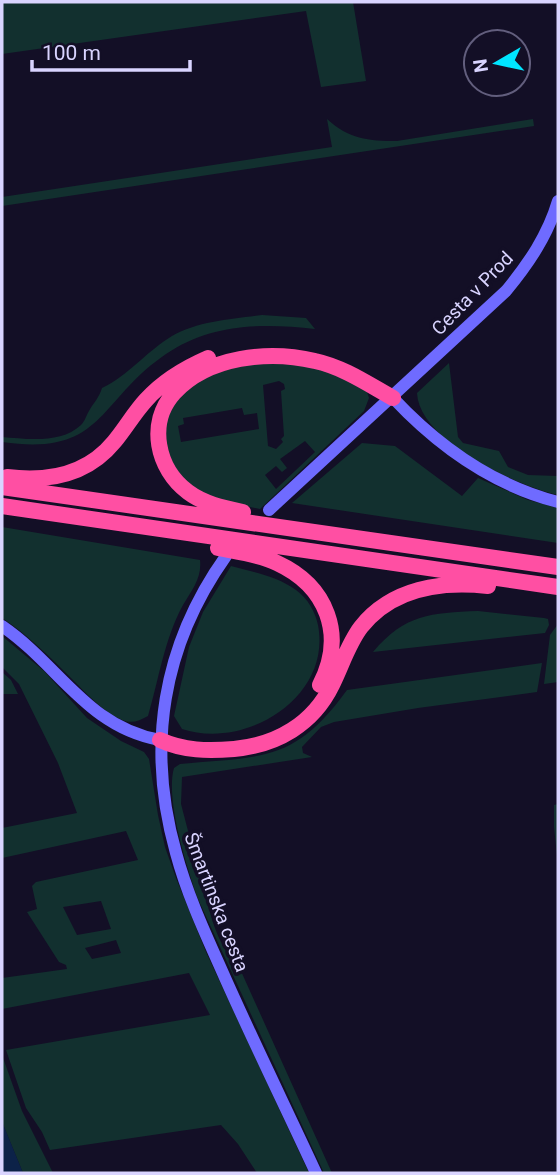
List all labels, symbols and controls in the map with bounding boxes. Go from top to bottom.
scale bar [32,28,189,72]
north arrow [462,28,532,98]
text: 100 m [42,41,101,65]
text: N [468,57,493,74]
street label: Cesta v Prod [427,247,518,340]
street label: Šmartinska cesta [179,829,254,975]

